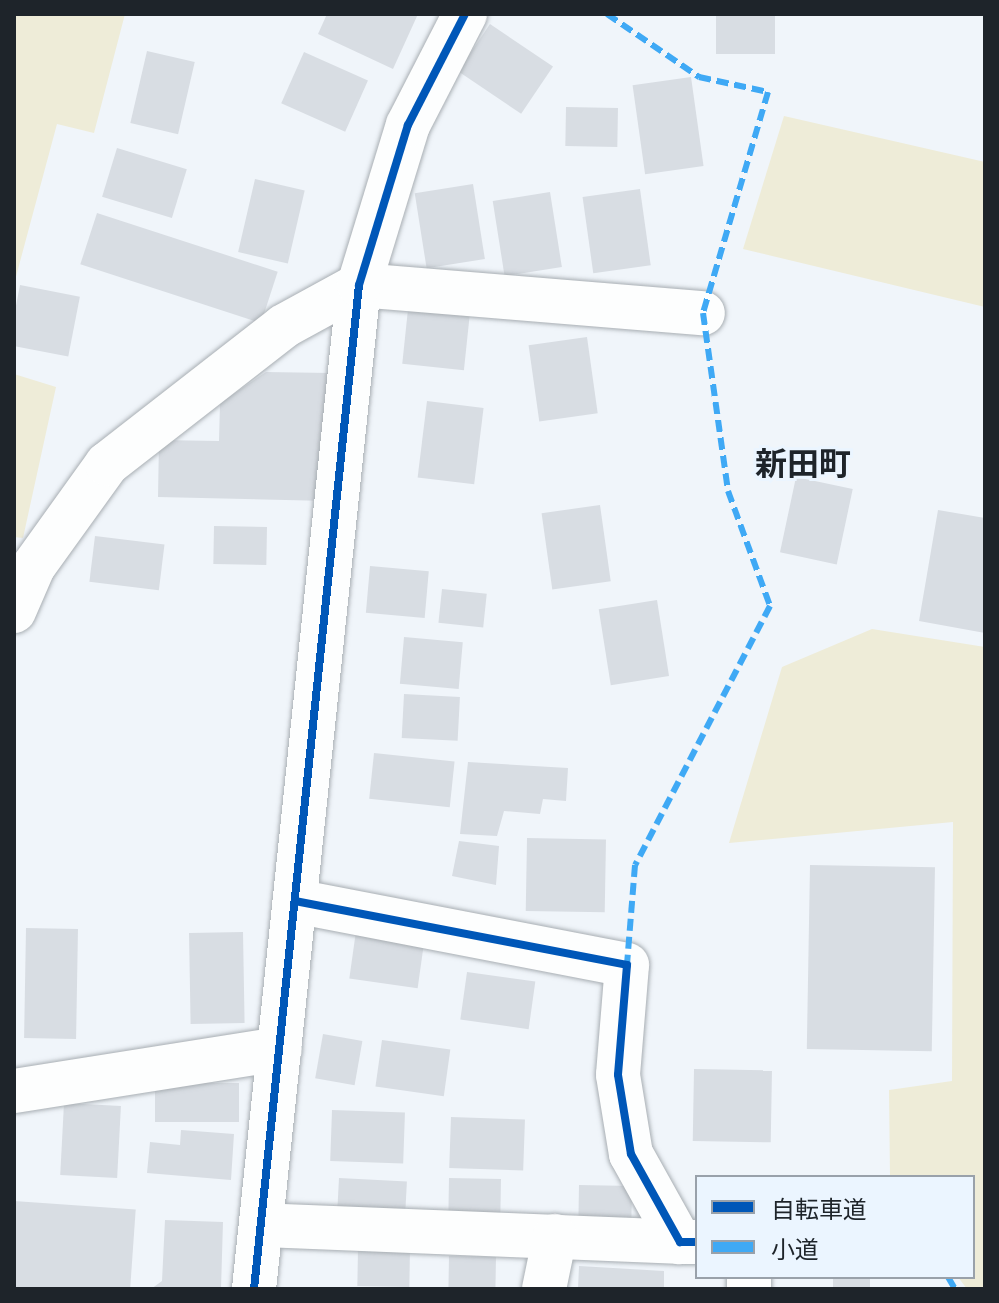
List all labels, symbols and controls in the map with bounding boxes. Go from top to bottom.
district label: 新田町 [755,445,851,483]
legend [695,1175,975,1279]
text: 自転車道 [771,1196,867,1223]
text: 小道 [771,1236,819,1263]

